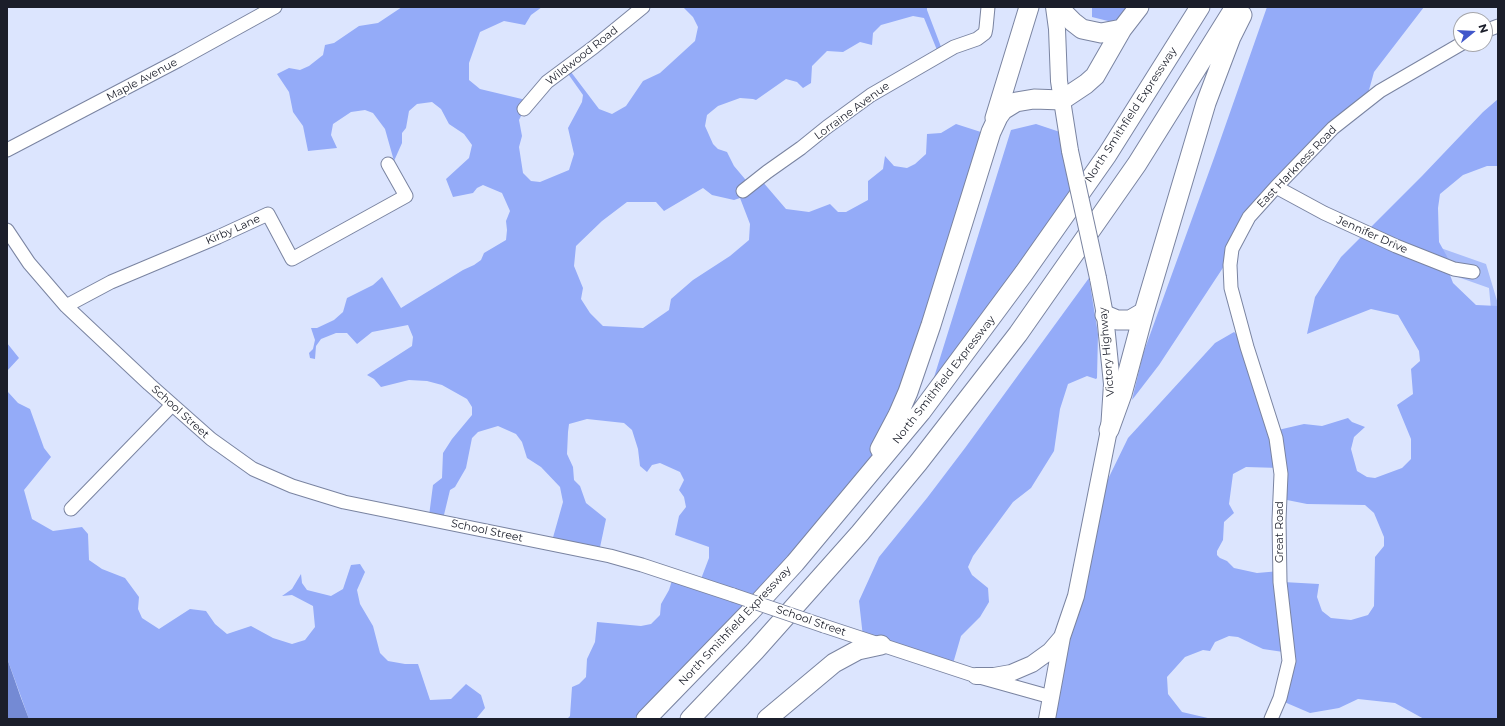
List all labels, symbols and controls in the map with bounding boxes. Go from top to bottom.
north arrow [1453,12,1493,52]
text: N [1475,22,1491,35]
street label: Wildwood Road [543,24,621,88]
street label: North Smithfield Expressway [1082,45,1180,185]
street label: Maple Avenue [104,56,180,104]
street label: Lorraine Avenue [812,79,892,143]
street label: East Harkness Road [1254,123,1340,211]
street label: Kirby Lane [204,212,262,248]
street label: Jennifer Drive [1334,213,1410,257]
street label: Victory Highway [1097,307,1117,397]
street label: North Smithfield Expressway [890,313,998,447]
street label: School Street [148,383,212,441]
street label: Great Road [1273,501,1287,563]
street label: School Street [450,517,524,545]
street label: North Smithfield Expressway [676,563,794,689]
street label: School Street [774,603,848,639]

